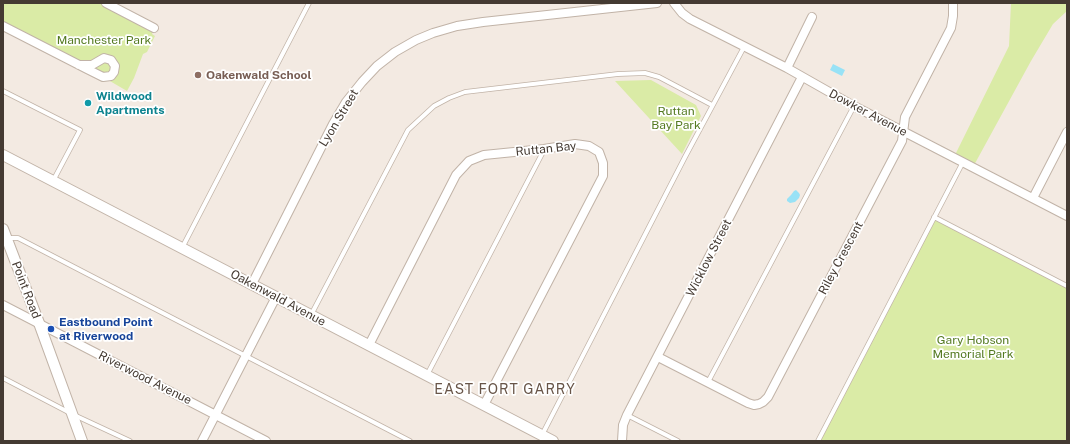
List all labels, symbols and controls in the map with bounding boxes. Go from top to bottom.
park label: Manchester Park [57,33,151,47]
place label: Oakenwald School [206,68,311,82]
marker: Oakenwald School [193,70,203,80]
street label: Dowker Avenue [826,86,910,140]
street label: Lyon Street [316,87,362,149]
place label: Wildwood Apartments [96,89,164,117]
marker: Wildwood Apartments [83,98,93,108]
park label: Ruttan Bay Park [651,104,701,132]
street label: Ruttan Bay [515,139,577,159]
street label: Wicklow Street [683,217,735,299]
street label: Riley Crescent [816,219,866,297]
street label: Point Road [9,259,43,321]
street label: Oakenwald Avenue [228,267,328,329]
place label: Eastbound Point at Riverwood [59,315,153,343]
marker: Eastbound Point at Riverwood [46,324,56,334]
park label: Gary Hobson Memorial Park [933,333,1013,361]
street label: Riverwood Avenue [96,348,194,408]
district label: EAST FORT GARRY [434,382,576,398]

